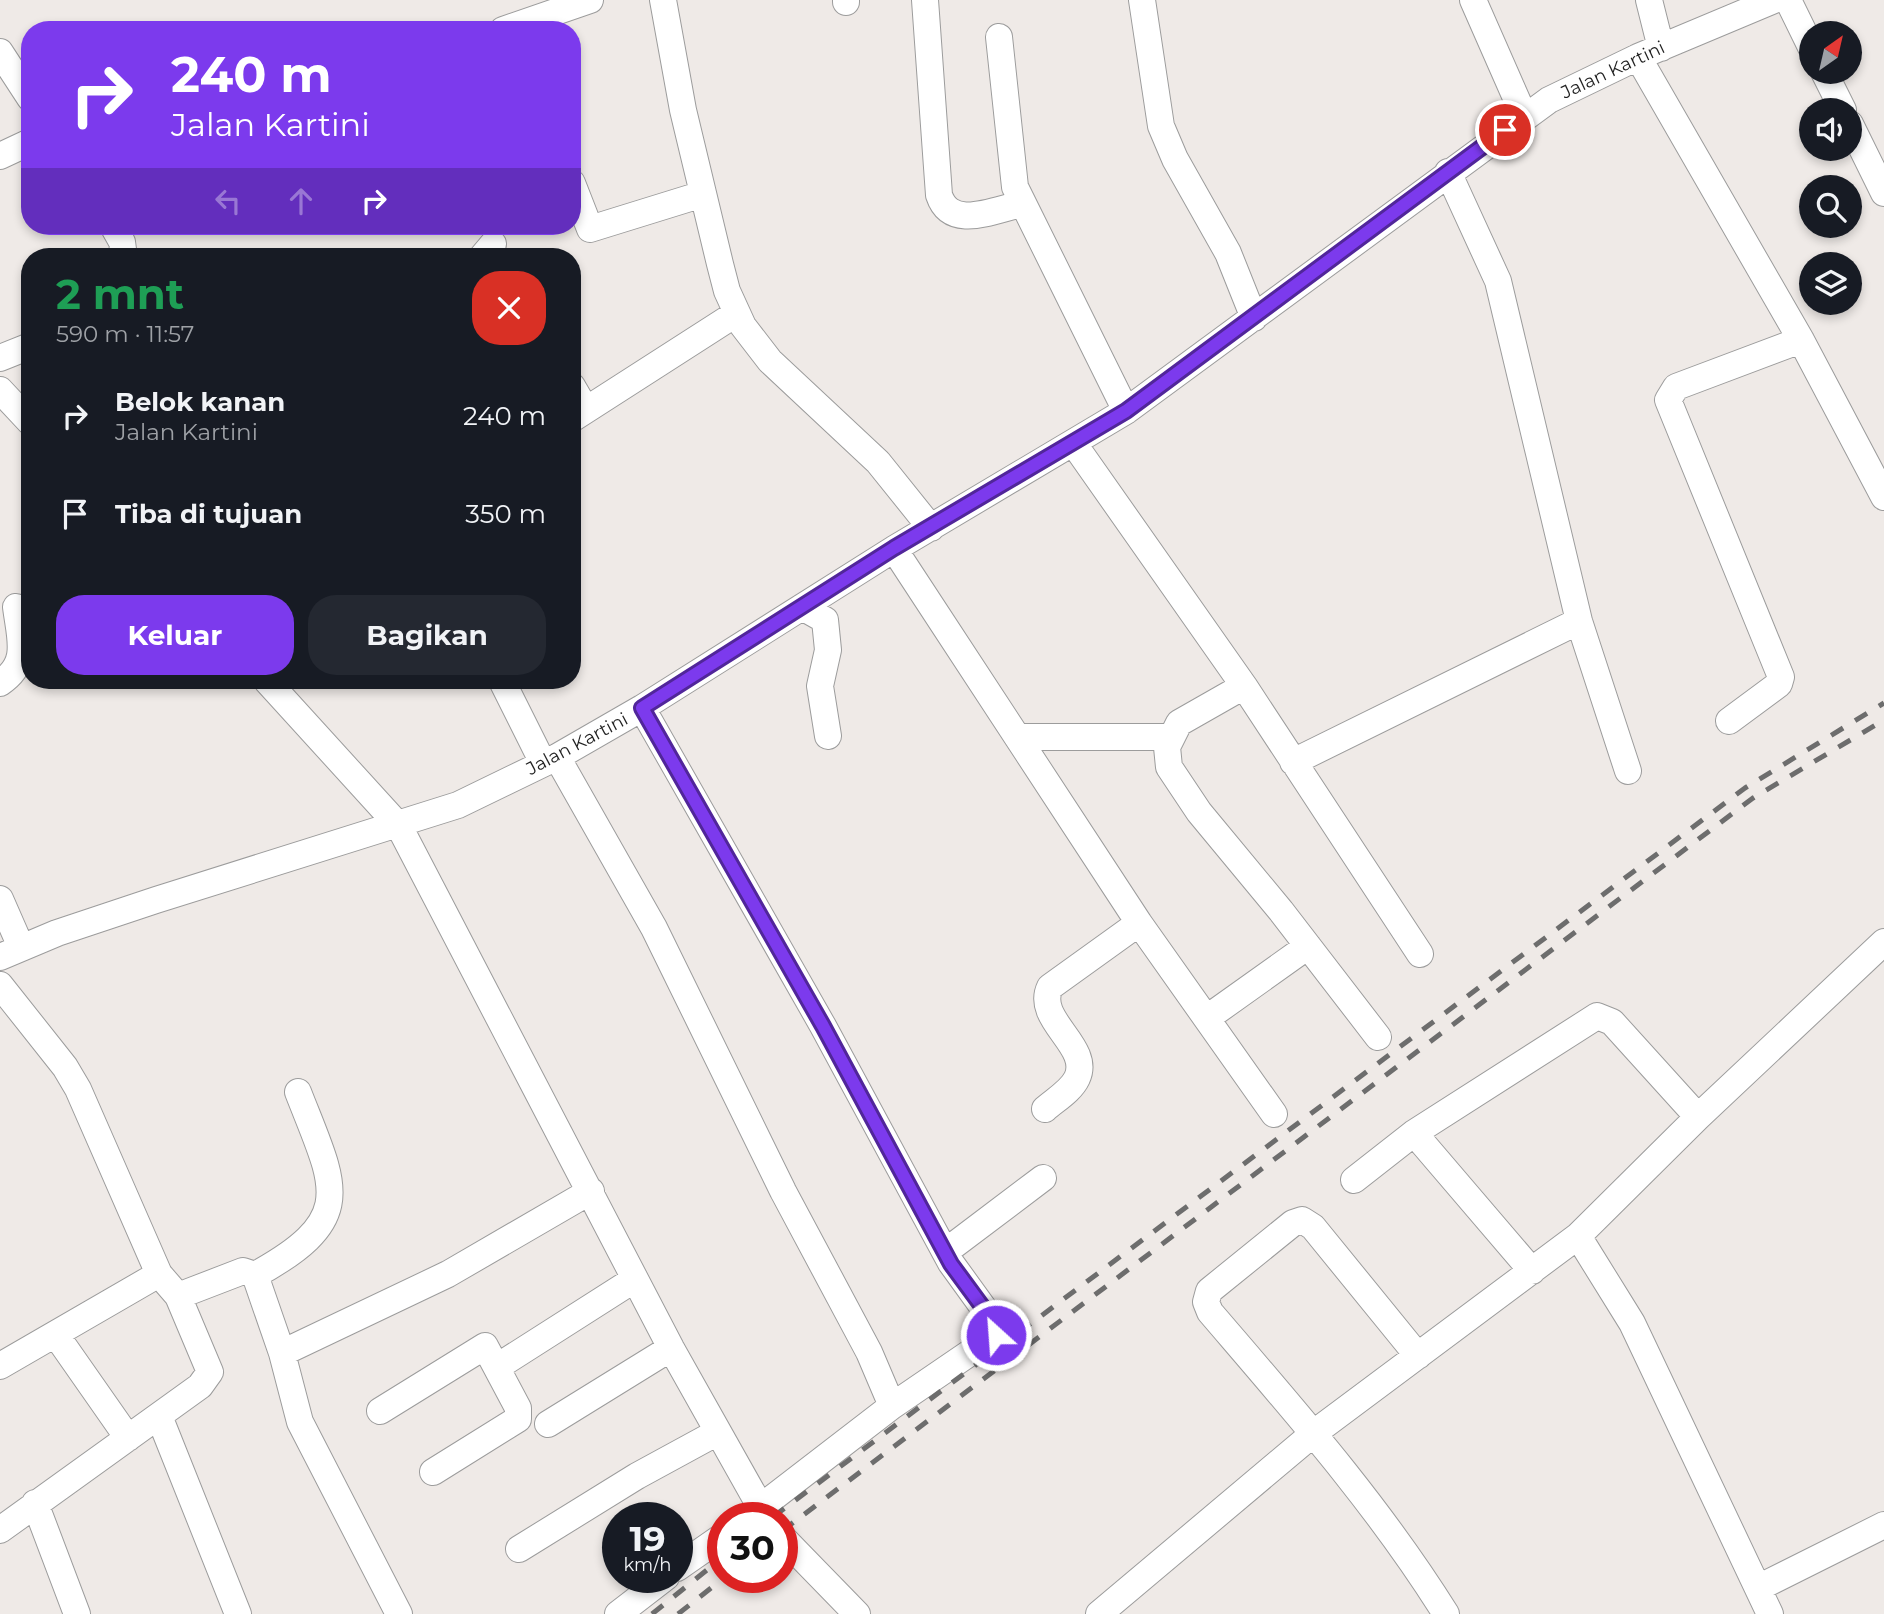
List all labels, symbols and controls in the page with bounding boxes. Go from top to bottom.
north arrow [1799,21,1862,84]
map controls [1799,21,1862,315]
street label: Jalan Kartini [1557,36,1668,104]
text: 240 m [171,45,332,104]
icon: right [56,49,147,140]
button: sound [1799,98,1862,161]
pin [1475,100,1535,160]
text: Jalan Kartini [171,105,370,144]
icon: arrive [1486,111,1524,149]
button: search [1799,175,1862,238]
icon: left [209,182,247,220]
icon: ahead [282,182,320,220]
icon: right [355,182,393,220]
button: layers [1799,252,1862,315]
text: 2 mnt [56,268,184,320]
button: close [472,271,546,345]
text: 590 m · 11:57 [56,320,194,348]
text: Belok kanan [115,386,285,418]
icon: right [56,397,94,435]
text: 240 m [463,400,546,432]
text: Jalan Kartini [115,418,258,446]
icon: arrive [56,495,94,533]
text: Tiba di tujuan [115,498,302,530]
text: 350 m [465,498,546,530]
button: Keluar [56,595,294,675]
button: Bagikan [308,595,546,675]
street label: Jalan Kartini [522,708,632,780]
position arrow [959,1298,1033,1372]
speed limit sign: 30 [707,1502,798,1593]
text: 19 [629,1517,666,1560]
text: km/h [623,1554,672,1576]

